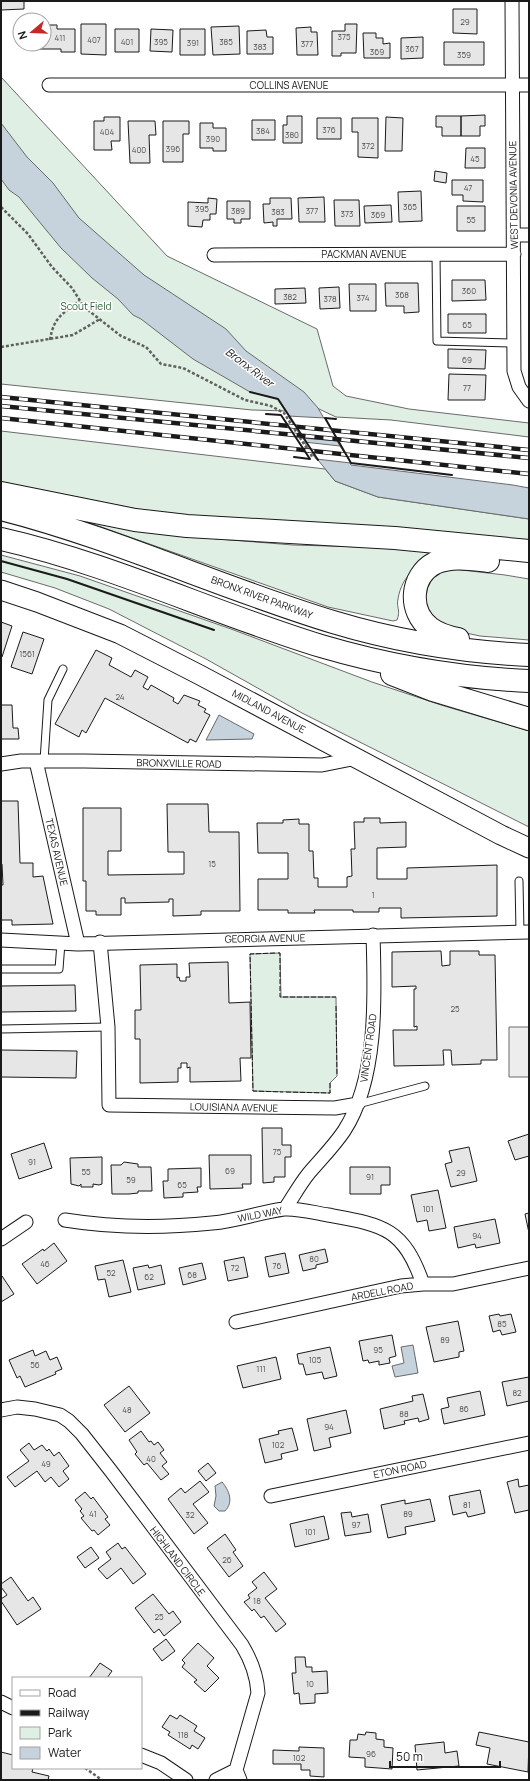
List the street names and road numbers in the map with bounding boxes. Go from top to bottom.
street label: COLLINS AVENUE [250,78,329,92]
street label: WEST DEVONIA AVENUE [505,140,521,249]
street label: PACKMAN AVENUE [321,247,407,261]
street label: BRONX RIVER PARKWAY [209,572,315,622]
street label: MIDLAND AVENUE [230,686,308,736]
street label: BRONXVILLE ROAD [136,755,222,771]
street label: TEXAS AVENUE [42,817,72,887]
street label: GEORGIA AVENUE [225,930,306,946]
street label: VINCENT ROAD [356,1013,380,1083]
street label: LOUISIANA AVENUE [190,1099,279,1115]
street label: WILD WAY [236,1203,284,1225]
street label: ARDELL ROAD [350,1278,415,1304]
street label: ETON ROAD [372,1456,428,1481]
street label: HIGHLAND CIRCLE [147,1523,209,1599]

